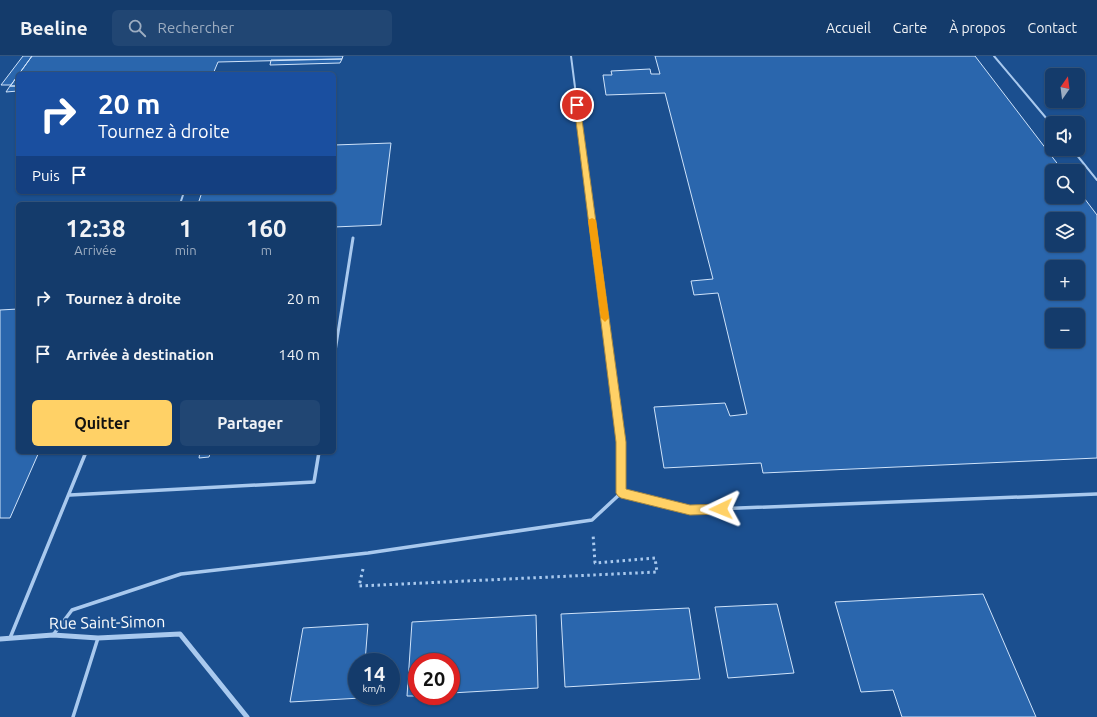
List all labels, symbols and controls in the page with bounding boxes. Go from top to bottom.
search box [112,10,392,46]
text: Beeline [20,17,88,39]
icon: search [126,17,148,39]
text: Rechercher [158,19,234,36]
text: Accueil [826,20,871,36]
text: Carte [893,20,927,36]
text: À propos [949,20,1006,36]
text: Contact [1028,20,1077,36]
north arrow [1045,68,1085,108]
map controls [1045,68,1085,348]
icon: right [32,88,84,140]
text: 20 m [98,88,160,119]
pin [560,88,594,122]
icon: arrive [566,94,588,116]
button: sound [1045,116,1085,156]
text: Tournez à droite [98,121,230,141]
icon: arrive [68,164,90,186]
button: search [1045,164,1085,204]
text: Puis [32,167,60,184]
button: layers [1045,212,1085,252]
text: 12:38 [65,215,125,242]
text: 1 [179,215,192,242]
text: 160 [246,215,287,242]
text: Arrivée [74,243,116,257]
text: min [175,243,197,257]
text: m [261,243,272,257]
button: + [1045,260,1085,300]
icon: right [32,287,54,309]
text: Tournez à droite [66,290,181,307]
text: 20 m [287,290,320,307]
button: − [1045,308,1085,348]
icon: arrive [32,343,54,365]
text: Arrivée à destination [66,346,214,363]
text: 140 m [278,346,320,363]
button: Quitter [32,400,172,446]
button: Partager [180,400,320,446]
position arrow [700,488,742,530]
street label: Rue Saint-Simon [49,612,165,632]
speed limit sign: 20 [408,653,460,705]
text: 14 [363,662,385,685]
text: km/h [362,683,386,694]

